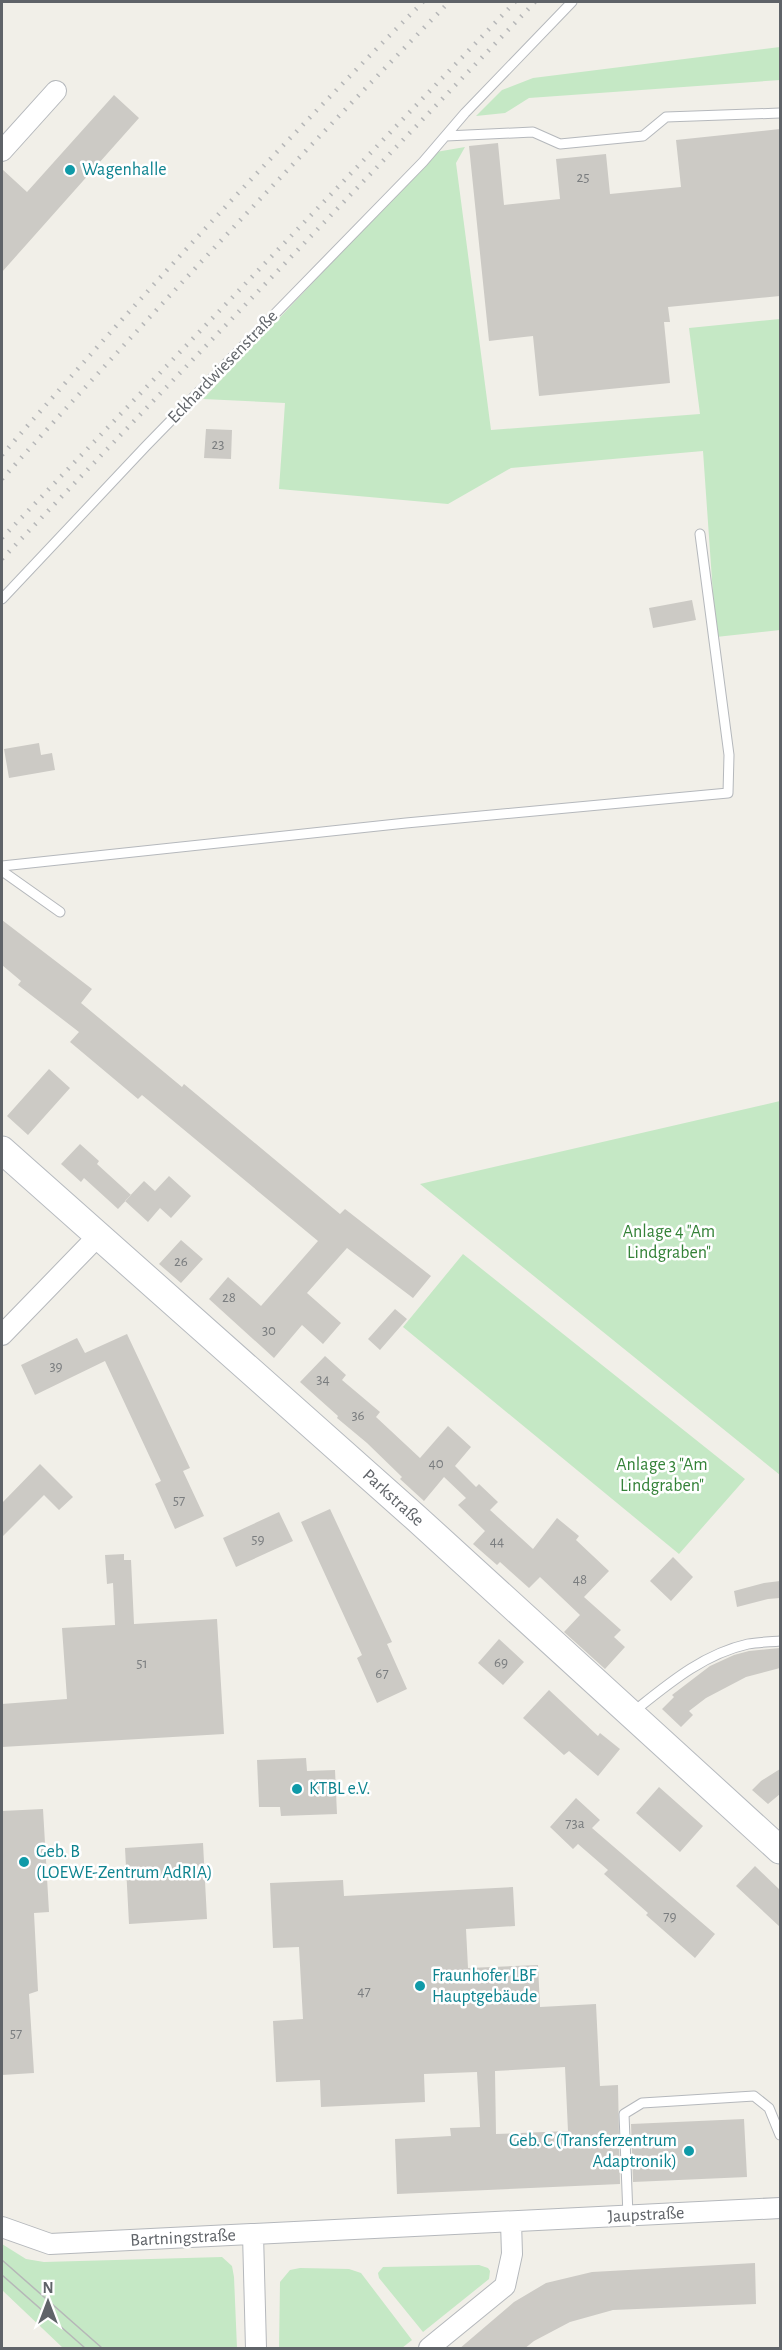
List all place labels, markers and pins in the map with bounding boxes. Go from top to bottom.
place label: Wagenhalle [82,161,167,179]
marker: Wagenhalle [63,163,77,177]
place label: KTBL e.V. [309,1780,370,1798]
marker: KTBL e.V. [290,1782,304,1796]
place label: Geb. B (LOEWE-Zentrum AdRIA) [36,1843,213,1882]
marker: Geb. B (LOEWE-Zentrum AdRIA) [17,1855,31,1869]
place label: Fraunhofer LBF Hauptgebäude [432,1967,537,2006]
marker: Fraunhofer LBF Hauptgebäude [413,1979,427,1993]
place label: Geb. C (Transferzentrum Adaptronik) [509,2132,677,2171]
marker: Geb. C (Transferzentrum Adaptronik) [682,2144,696,2158]

